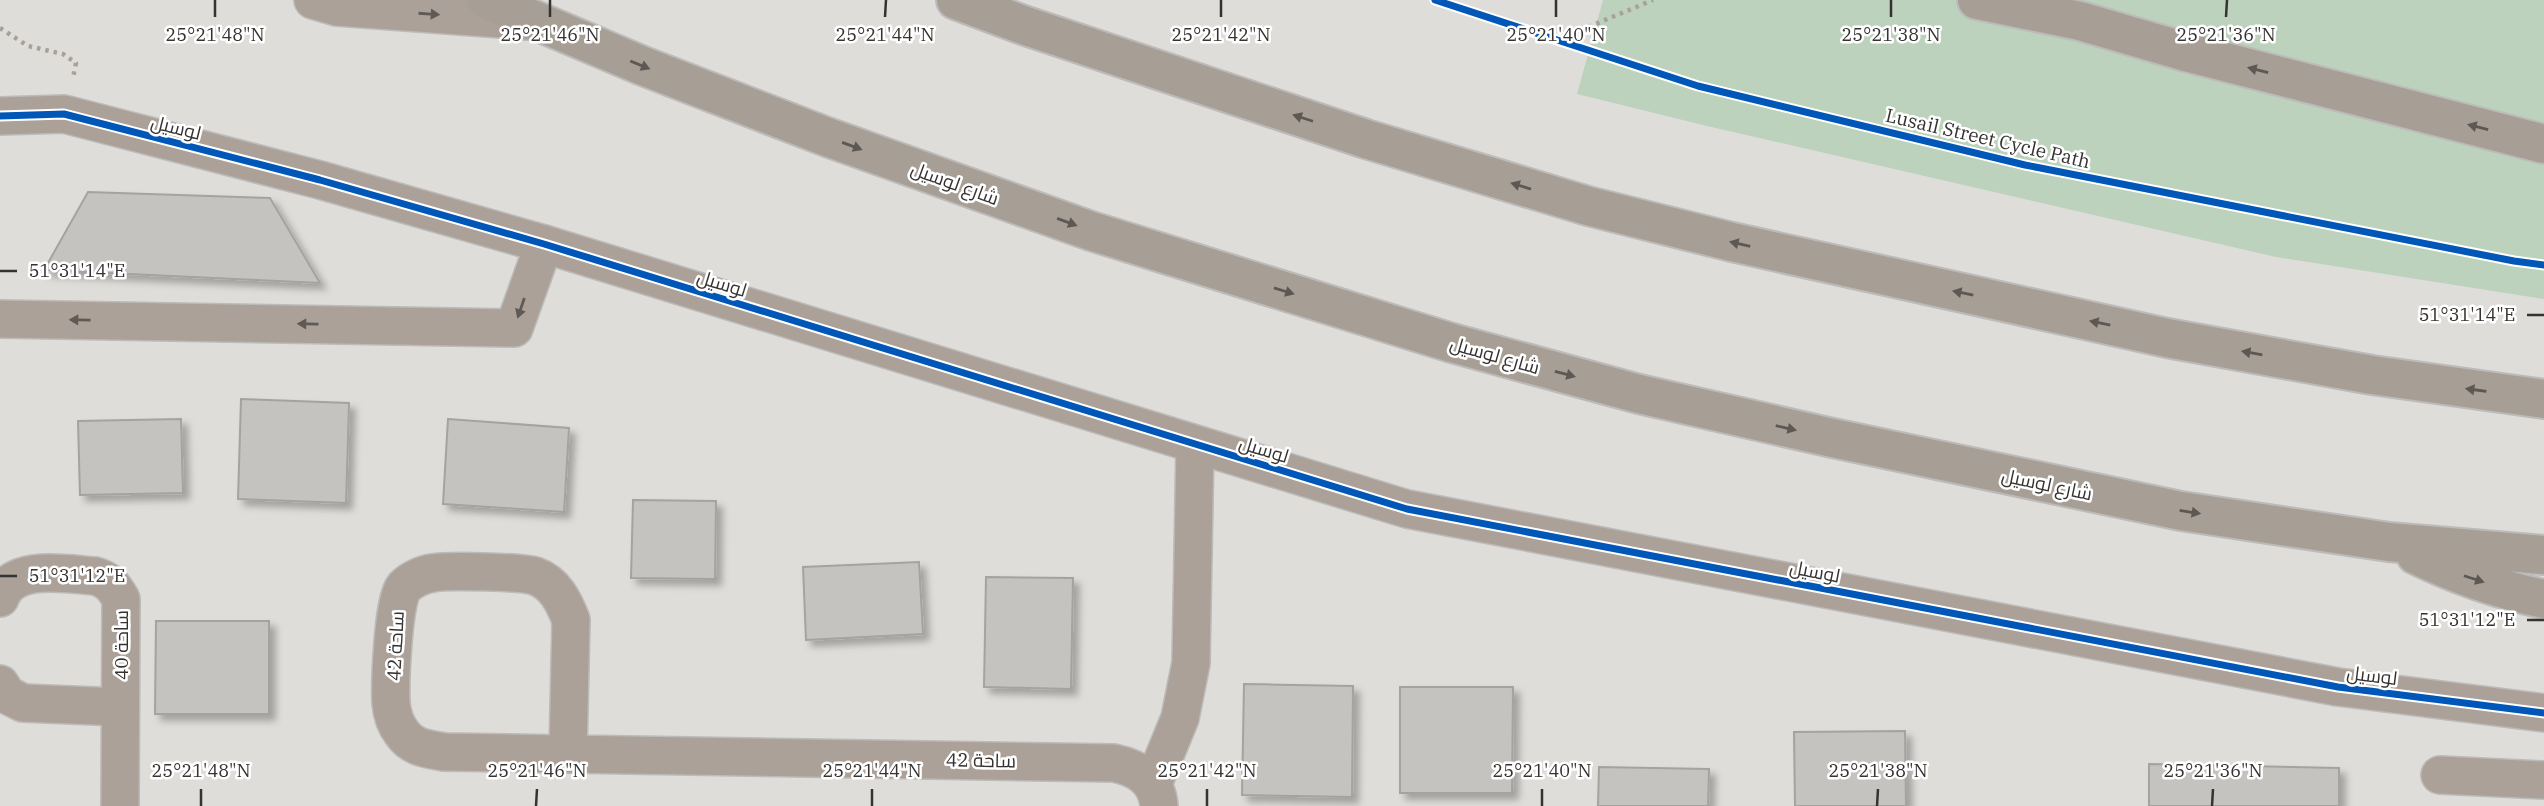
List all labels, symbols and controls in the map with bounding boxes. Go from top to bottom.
one-way arrow [418,9,440,20]
text: 25°21'48"N [166,23,265,46]
text: 25°21'46"N [501,23,600,46]
text: 25°21'44"N [836,23,935,46]
text: 25°21'42"N [1172,23,1271,46]
text: 25°21'40"N [1507,23,1606,46]
text: 25°21'38"N [1842,23,1941,46]
text: 25°21'36"N [2177,23,2276,46]
one-way arrow [629,60,650,71]
one-way arrow [2246,64,2268,75]
street label: Lusail Street Cycle Path [1883,103,2093,173]
street label: لوسيل [148,109,204,145]
one-way arrow [1293,113,1314,123]
one-way arrow [2467,121,2489,132]
one-way arrow [842,141,863,152]
street label: شارع لوسيل [907,156,1002,212]
one-way arrow [1510,180,1531,190]
one-way arrow [1056,217,1077,228]
one-way arrow [1729,238,1751,249]
text: 51°31'14"E [29,259,125,282]
street label: لوسيل [694,264,750,302]
one-way arrow [1273,286,1294,297]
one-way arrow [1952,287,1974,298]
one-way arrow [515,298,526,319]
text: 51°31'14"E [2419,303,2515,326]
one-way arrow [69,315,91,326]
one-way arrow [2089,318,2111,329]
one-way arrow [296,319,318,330]
street label: شارع لوسيل [1447,331,1543,381]
one-way arrow [2241,347,2263,358]
one-way arrow [1555,369,1577,380]
one-way arrow [2465,384,2487,395]
one-way arrow [1776,423,1798,434]
street label: لوسيل [1236,430,1292,468]
street label: شارع لوسيل [1999,463,2094,507]
one-way arrow [2179,507,2201,518]
street label: لوسيل [1788,554,1842,588]
text: 51°31'12"E [29,564,125,587]
one-way arrow [2464,574,2485,585]
text: 51°31'12"E [2419,608,2515,631]
street label: ساحة 40 [109,610,133,680]
street label: ساحة 42 [381,610,409,682]
street label: لوسيل [2345,660,2399,690]
street label: ساحة 42 [946,747,1016,773]
text: 25°21'48"N [152,759,251,782]
text: 25°21'46"N [488,759,587,782]
text: 25°21'44"N [823,759,922,782]
text: 25°21'42"N [1158,759,1257,782]
text: 25°21'40"N [1493,759,1592,782]
text: 25°21'38"N [1829,759,1928,782]
text: 25°21'36"N [2164,759,2263,782]

